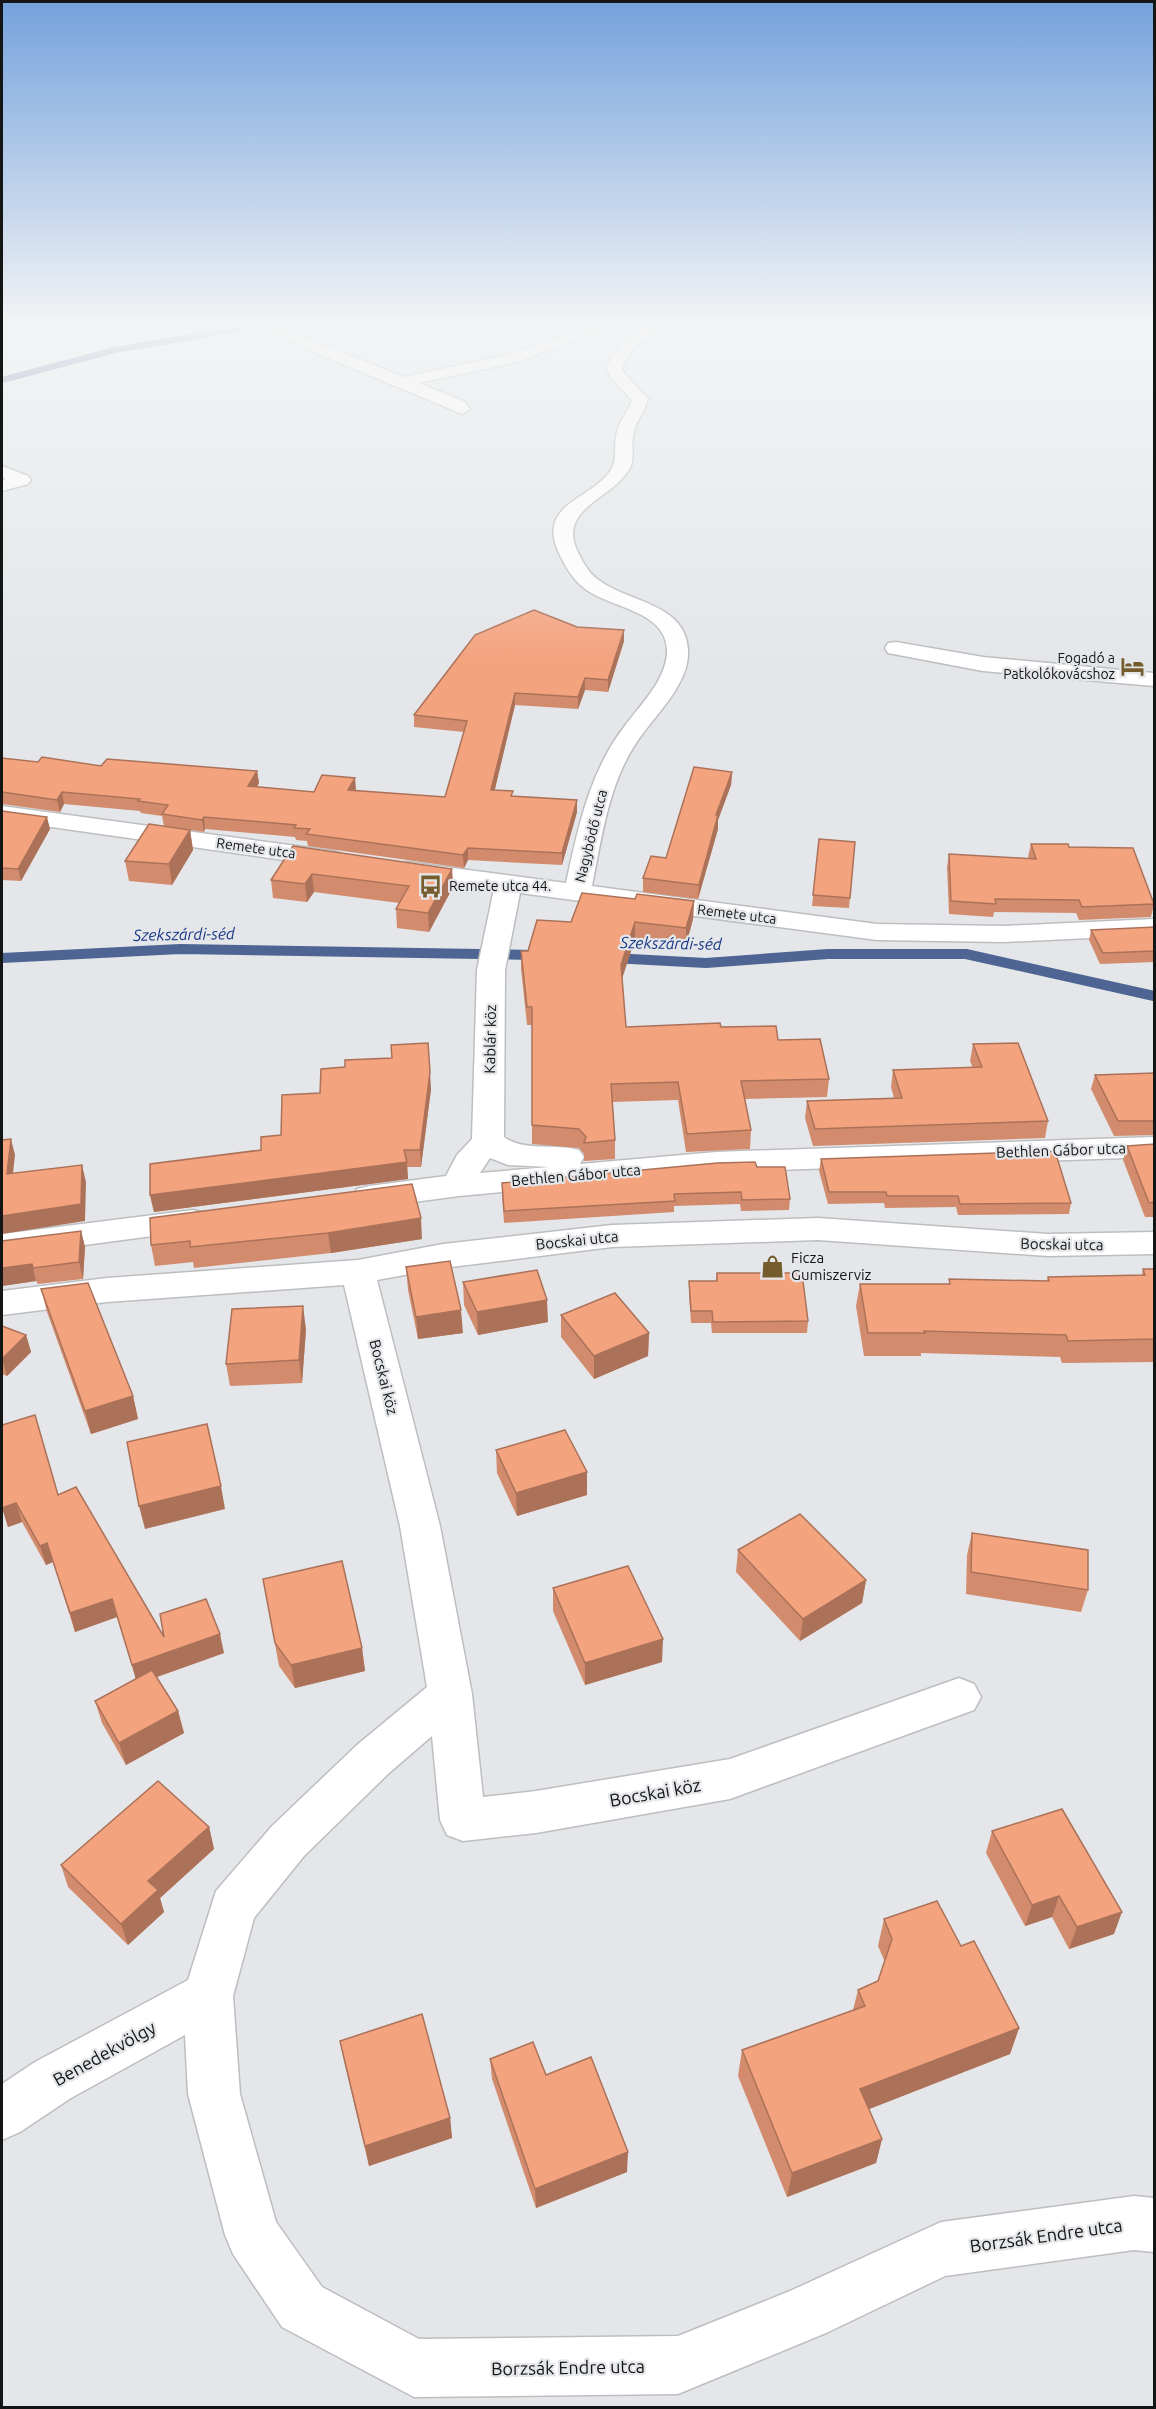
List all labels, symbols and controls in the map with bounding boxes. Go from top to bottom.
place label: Fogadó a Patkolókovácshoz [1003,650,1115,682]
hotel icon: Fogadó a Patkolókovácshoz [1120,653,1146,679]
street label: Nagybödő utca [572,788,610,884]
street label: Remete utca [215,835,297,861]
bus stop icon: Remete utca 44. [418,873,444,899]
place label: Remete utca 44. [449,878,551,894]
street label: Remete utca [696,901,778,927]
water label: Szekszárdi-séd [132,924,236,944]
water label: Szekszárdi-séd [619,933,723,953]
street label: Kablár köz [481,1004,499,1074]
street label: Bethlen Gábor utca [996,1139,1126,1161]
street label: Bethlen Gábor utca [511,1161,641,1189]
street label: Bocskai utca [535,1227,619,1253]
street label: Bocskai utca [1020,1235,1104,1253]
place label: Ficza Gumiszerviz [791,1249,872,1283]
shop icon: Ficza Gumiszerviz [760,1253,786,1279]
street label: Bocskai köz [366,1338,402,1416]
street label: Bocskai köz [608,1774,702,1810]
street label: Benedekvölgy [49,2016,159,2089]
street label: Borzsák Endre utca [968,2214,1124,2256]
street label: Borzsák Endre utca [491,2356,645,2378]

